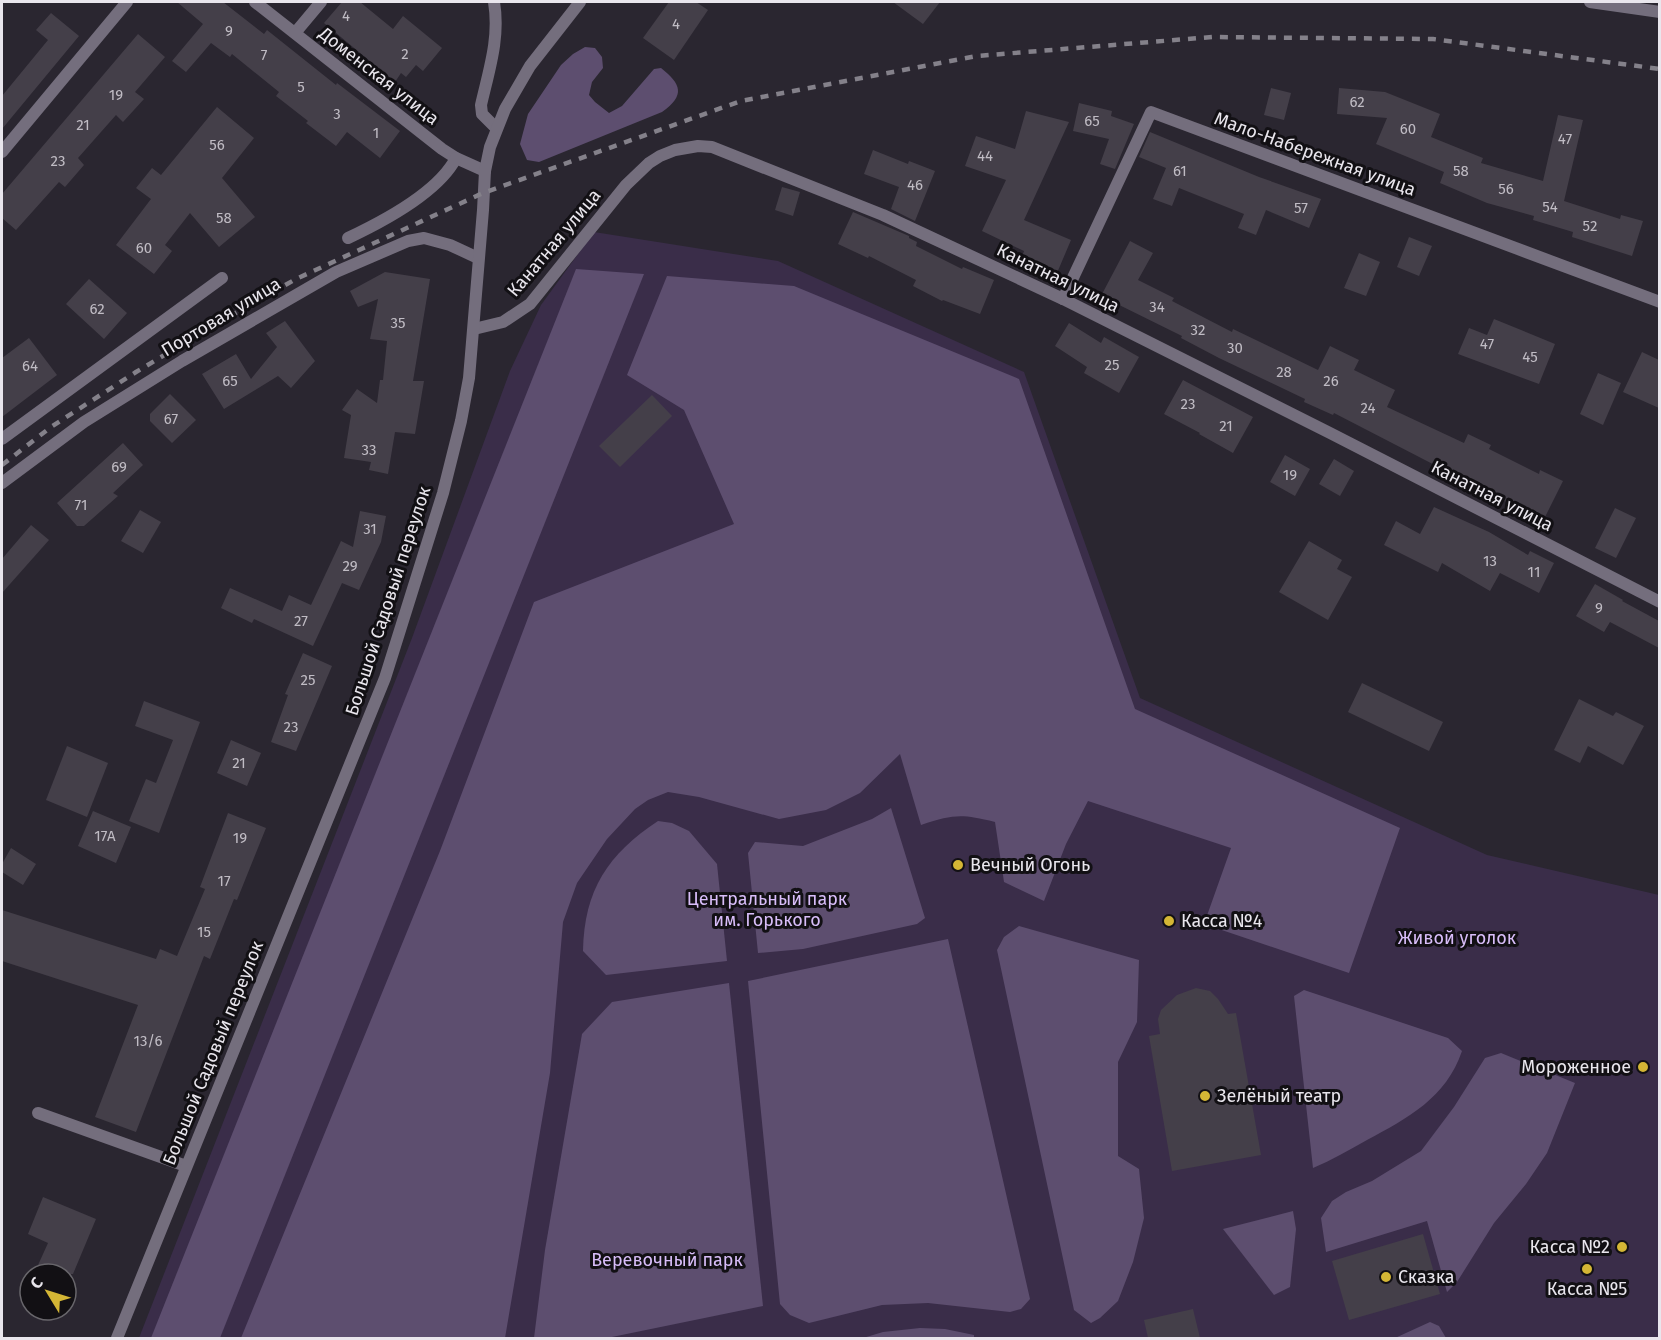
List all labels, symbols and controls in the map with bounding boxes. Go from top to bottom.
house number: 4 [342,7,350,25]
house number: 4 [672,15,680,33]
house number: 9 [225,22,233,40]
street label: Доменская улица [314,22,443,130]
house number: 2 [401,45,409,63]
house number: 7 [261,46,268,64]
house number: 5 [297,78,305,96]
house number: 19 [109,86,123,104]
house number: 62 [1349,93,1365,111]
house number: 3 [333,105,341,123]
street label: Мало-Набережная улица [1211,107,1419,201]
house number: 65 [1084,112,1100,130]
house number: 21 [76,116,90,134]
house number: 60 [1400,120,1416,138]
house number: 1 [373,124,379,142]
house number: 47 [1558,130,1572,148]
house number: 56 [209,136,225,154]
house number: 44 [977,147,993,165]
house number: 23 [51,152,65,170]
house number: 61 [1173,162,1187,180]
house number: 58 [1453,162,1469,180]
house number: 46 [907,176,923,194]
house number: 56 [1498,180,1514,198]
street label: Канатная улица [503,185,605,301]
house number: 54 [1542,198,1558,216]
house number: 57 [1294,199,1308,217]
house number: 58 [216,209,232,227]
house number: 52 [1583,217,1597,235]
house number: 60 [136,239,152,257]
street label: Канатная улица [993,239,1123,317]
street label: Портовая улица [157,273,285,361]
house number: 34 [1149,298,1165,316]
house number: 62 [89,300,105,318]
house number: 35 [390,314,406,332]
house number: 32 [1191,321,1205,339]
house number: 47 [1480,335,1494,353]
house number: 30 [1227,339,1243,357]
house number: 45 [1522,348,1538,366]
house number: 25 [1105,356,1119,374]
house number: 64 [22,357,38,375]
house number: 28 [1276,363,1292,381]
house number: 65 [222,372,238,390]
house number: 26 [1323,372,1339,390]
house number: 23 [1181,395,1195,413]
house number: 24 [1360,399,1376,417]
house number: 67 [164,410,178,428]
house number: 21 [1219,417,1233,435]
house number: 33 [362,441,376,459]
street label: Канатная улица [1427,456,1557,536]
house number: 69 [111,458,127,476]
house number: 19 [1283,466,1297,484]
street label: Большой Садовый переулок [340,483,436,718]
house number: 71 [75,496,87,514]
house number: 31 [363,520,377,538]
house number: 13 [1483,552,1497,570]
house number: 29 [342,557,358,575]
house number: 11 [1528,563,1540,581]
house number: 9 [1595,599,1603,617]
house number: 27 [294,612,308,630]
house number: 25 [301,671,315,689]
house number: 23 [284,718,298,736]
house number: 21 [232,754,246,772]
house number: 17А [94,827,116,845]
house number: 19 [233,829,247,847]
place label: Вечный Огонь [970,854,1090,876]
marker: Вечный Огонь [951,858,965,872]
house number: 17 [217,872,231,890]
park label: Центральный парк им. Горького [687,888,848,931]
place label: Касса №4 [1181,910,1263,932]
marker: Касса №4 [1162,914,1176,928]
house number: 15 [197,923,211,941]
park label: Живой уголок [1398,927,1517,949]
street label: Большой Садовый переулок [158,937,268,1168]
house number: 13/6 [133,1032,163,1050]
place label: Мороженное [1521,1056,1631,1078]
marker: Мороженное [1636,1060,1650,1074]
place label: Зелёный театр [1217,1085,1341,1107]
marker: Зелёный театр [1198,1089,1212,1103]
place label: Касса №2 [1529,1236,1610,1258]
marker: Касса №2 [1615,1240,1629,1254]
park label: Веревочный парк [591,1249,743,1271]
north arrow [18,1262,78,1322]
marker: Касса №5 [1580,1262,1594,1276]
place label: Сказка [1398,1266,1455,1288]
marker: Сказка [1379,1270,1393,1284]
text: С [26,1273,47,1293]
place label: Касса №5 [1547,1278,1627,1300]

